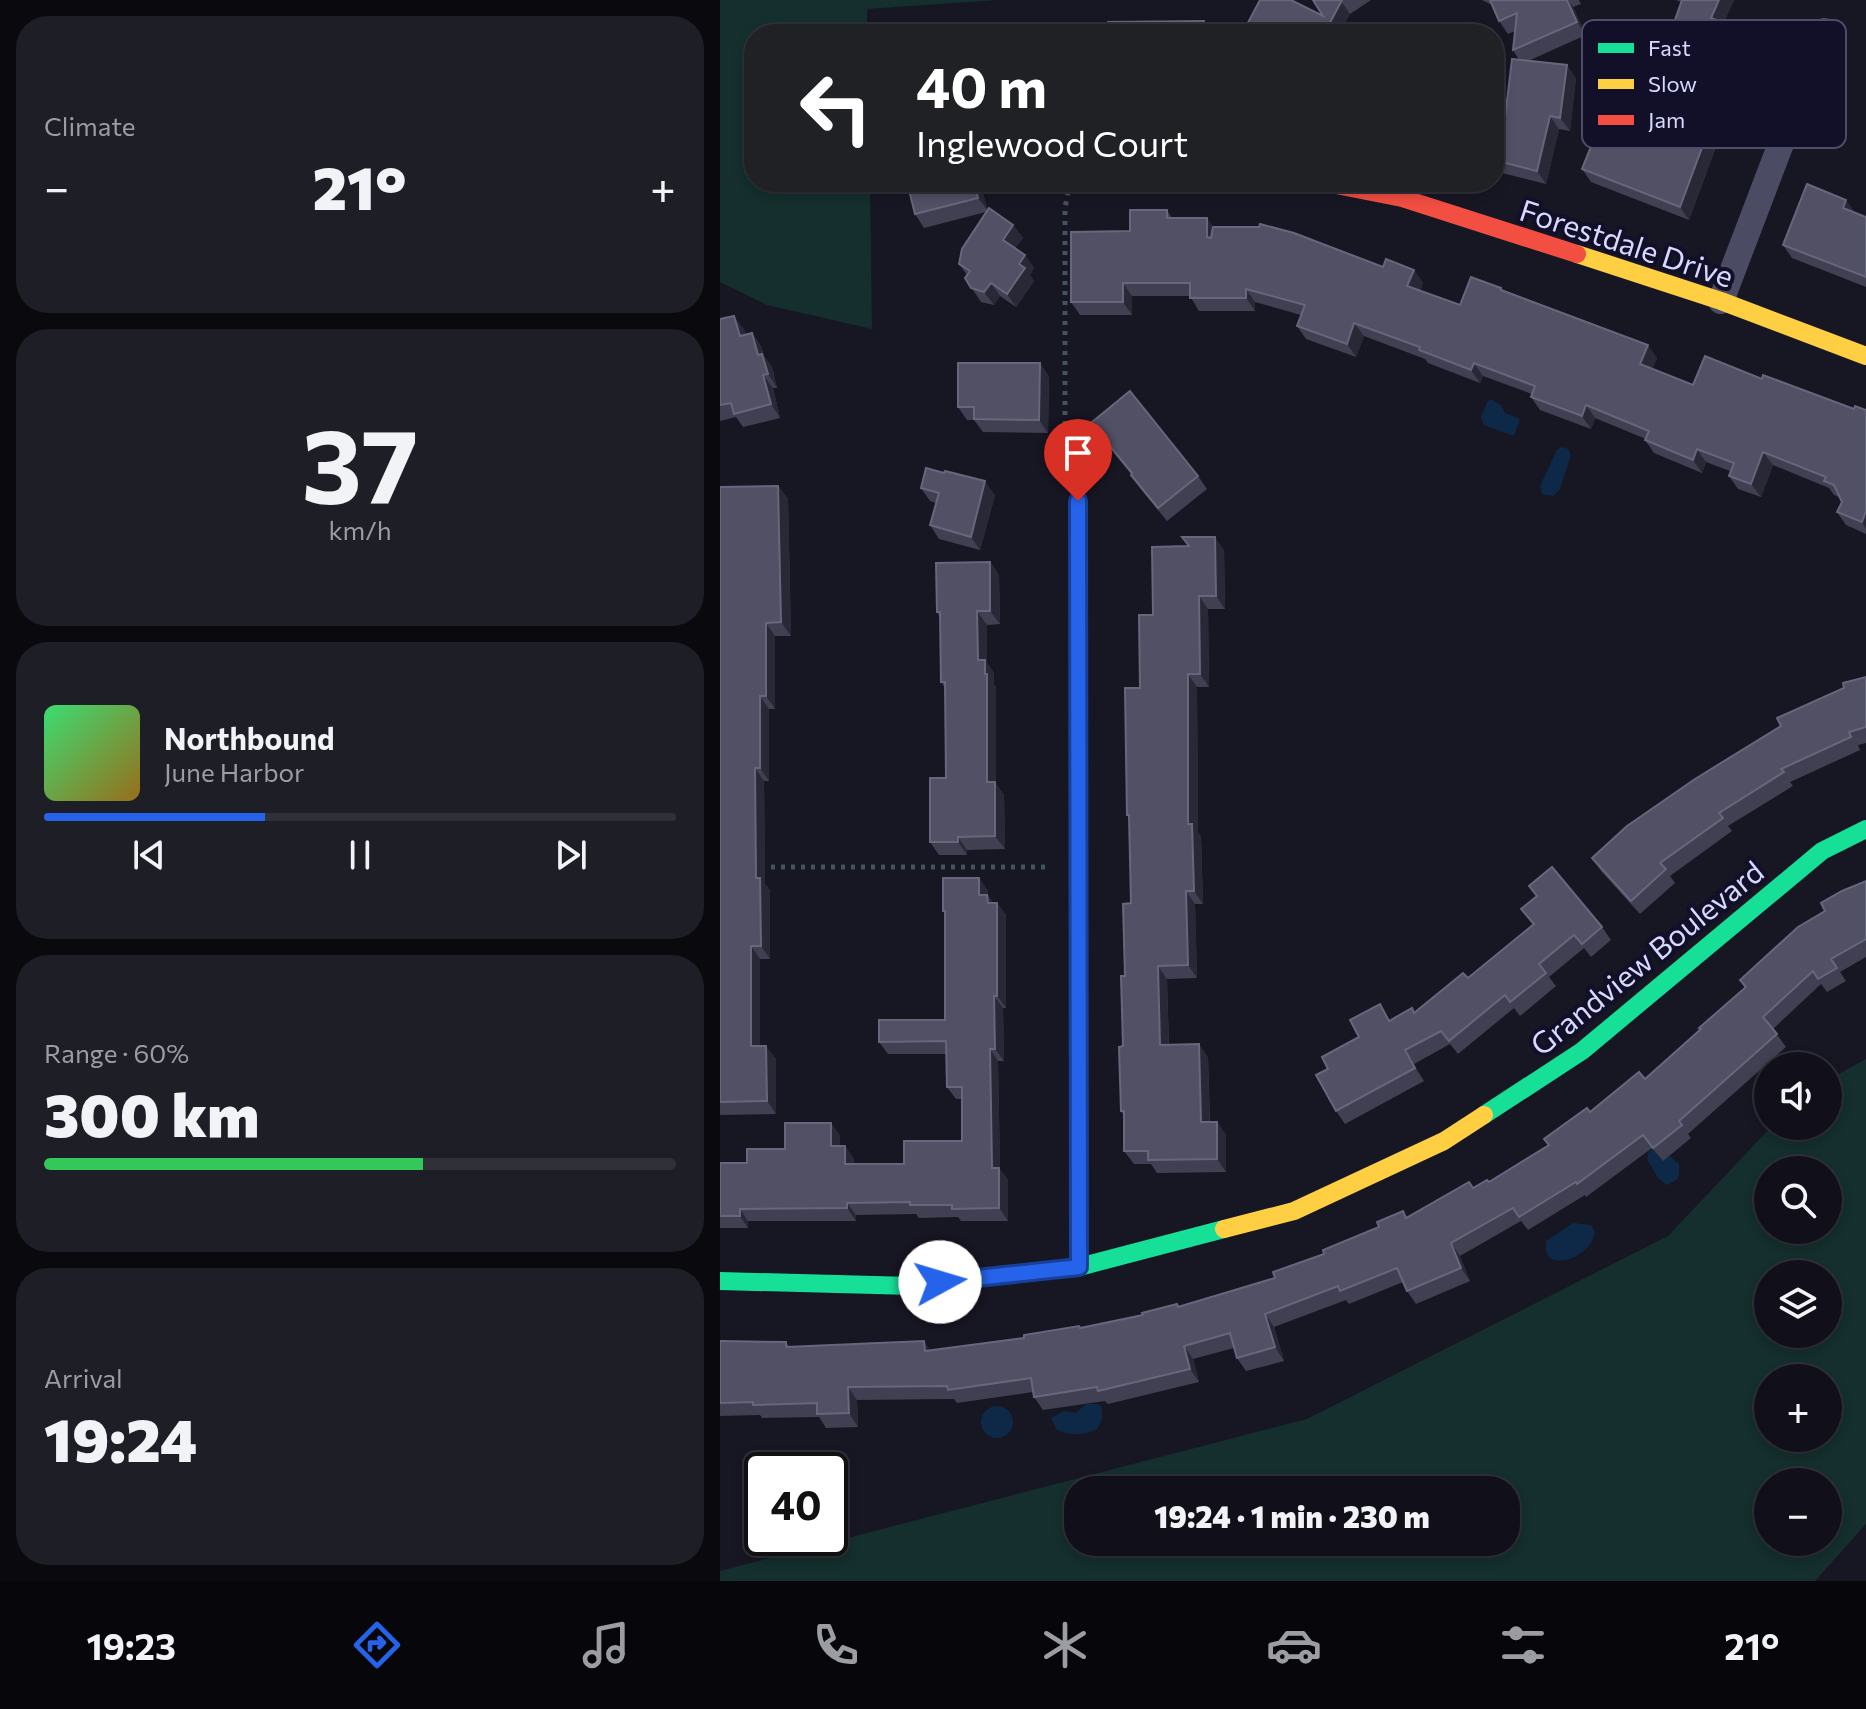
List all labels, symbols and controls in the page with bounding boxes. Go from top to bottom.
legend [1582,20,1846,148]
text: Fast [1648,34,1691,61]
text: 40 m [916,51,1047,120]
icon: left [784,56,888,160]
text: Slow [1648,70,1697,97]
text: Jam [1648,106,1685,133]
text: Climate [44,110,136,141]
text: Inglewood Court [916,120,1188,164]
text: 21° [312,149,407,222]
text: − [44,159,69,213]
text: + [650,159,676,213]
street label: Forestdale Drive [1516,190,1738,294]
text: 37 [302,398,418,525]
pin [1044,419,1112,501]
icon: arrive [1056,431,1100,475]
text: km/h [328,514,392,545]
text: Northbound [164,719,335,756]
text: June Harbor [164,756,304,787]
icon: previous [127,833,171,877]
icon: pause [338,833,382,877]
icon: next [549,833,593,877]
street label: Grandview Boulevard [1522,852,1770,1062]
text: Range · 60% [44,1037,189,1068]
map controls [1754,1052,1842,1556]
button: sound [1754,1052,1842,1140]
text: 300 km [44,1076,259,1149]
button: search [1754,1156,1842,1244]
position arrow [898,1240,982,1324]
button: layers [1754,1260,1842,1348]
text: Arrival [44,1362,123,1393]
button: + [1754,1364,1842,1452]
text: 19:24 [44,1401,197,1474]
speed limit sign: 40 [744,1452,848,1556]
button: − [1754,1468,1842,1556]
text: 19:24 · 1 min · 230 m [1154,1497,1430,1534]
icon: directions [349,1617,405,1673]
icon: music [578,1617,634,1673]
icon: phone [808,1617,864,1673]
icon: climate [1037,1617,1093,1673]
icon: car [1266,1617,1322,1673]
icon: filters [1495,1617,1551,1673]
text: 19:23 [87,1623,176,1667]
text: 21° [1724,1623,1779,1667]

